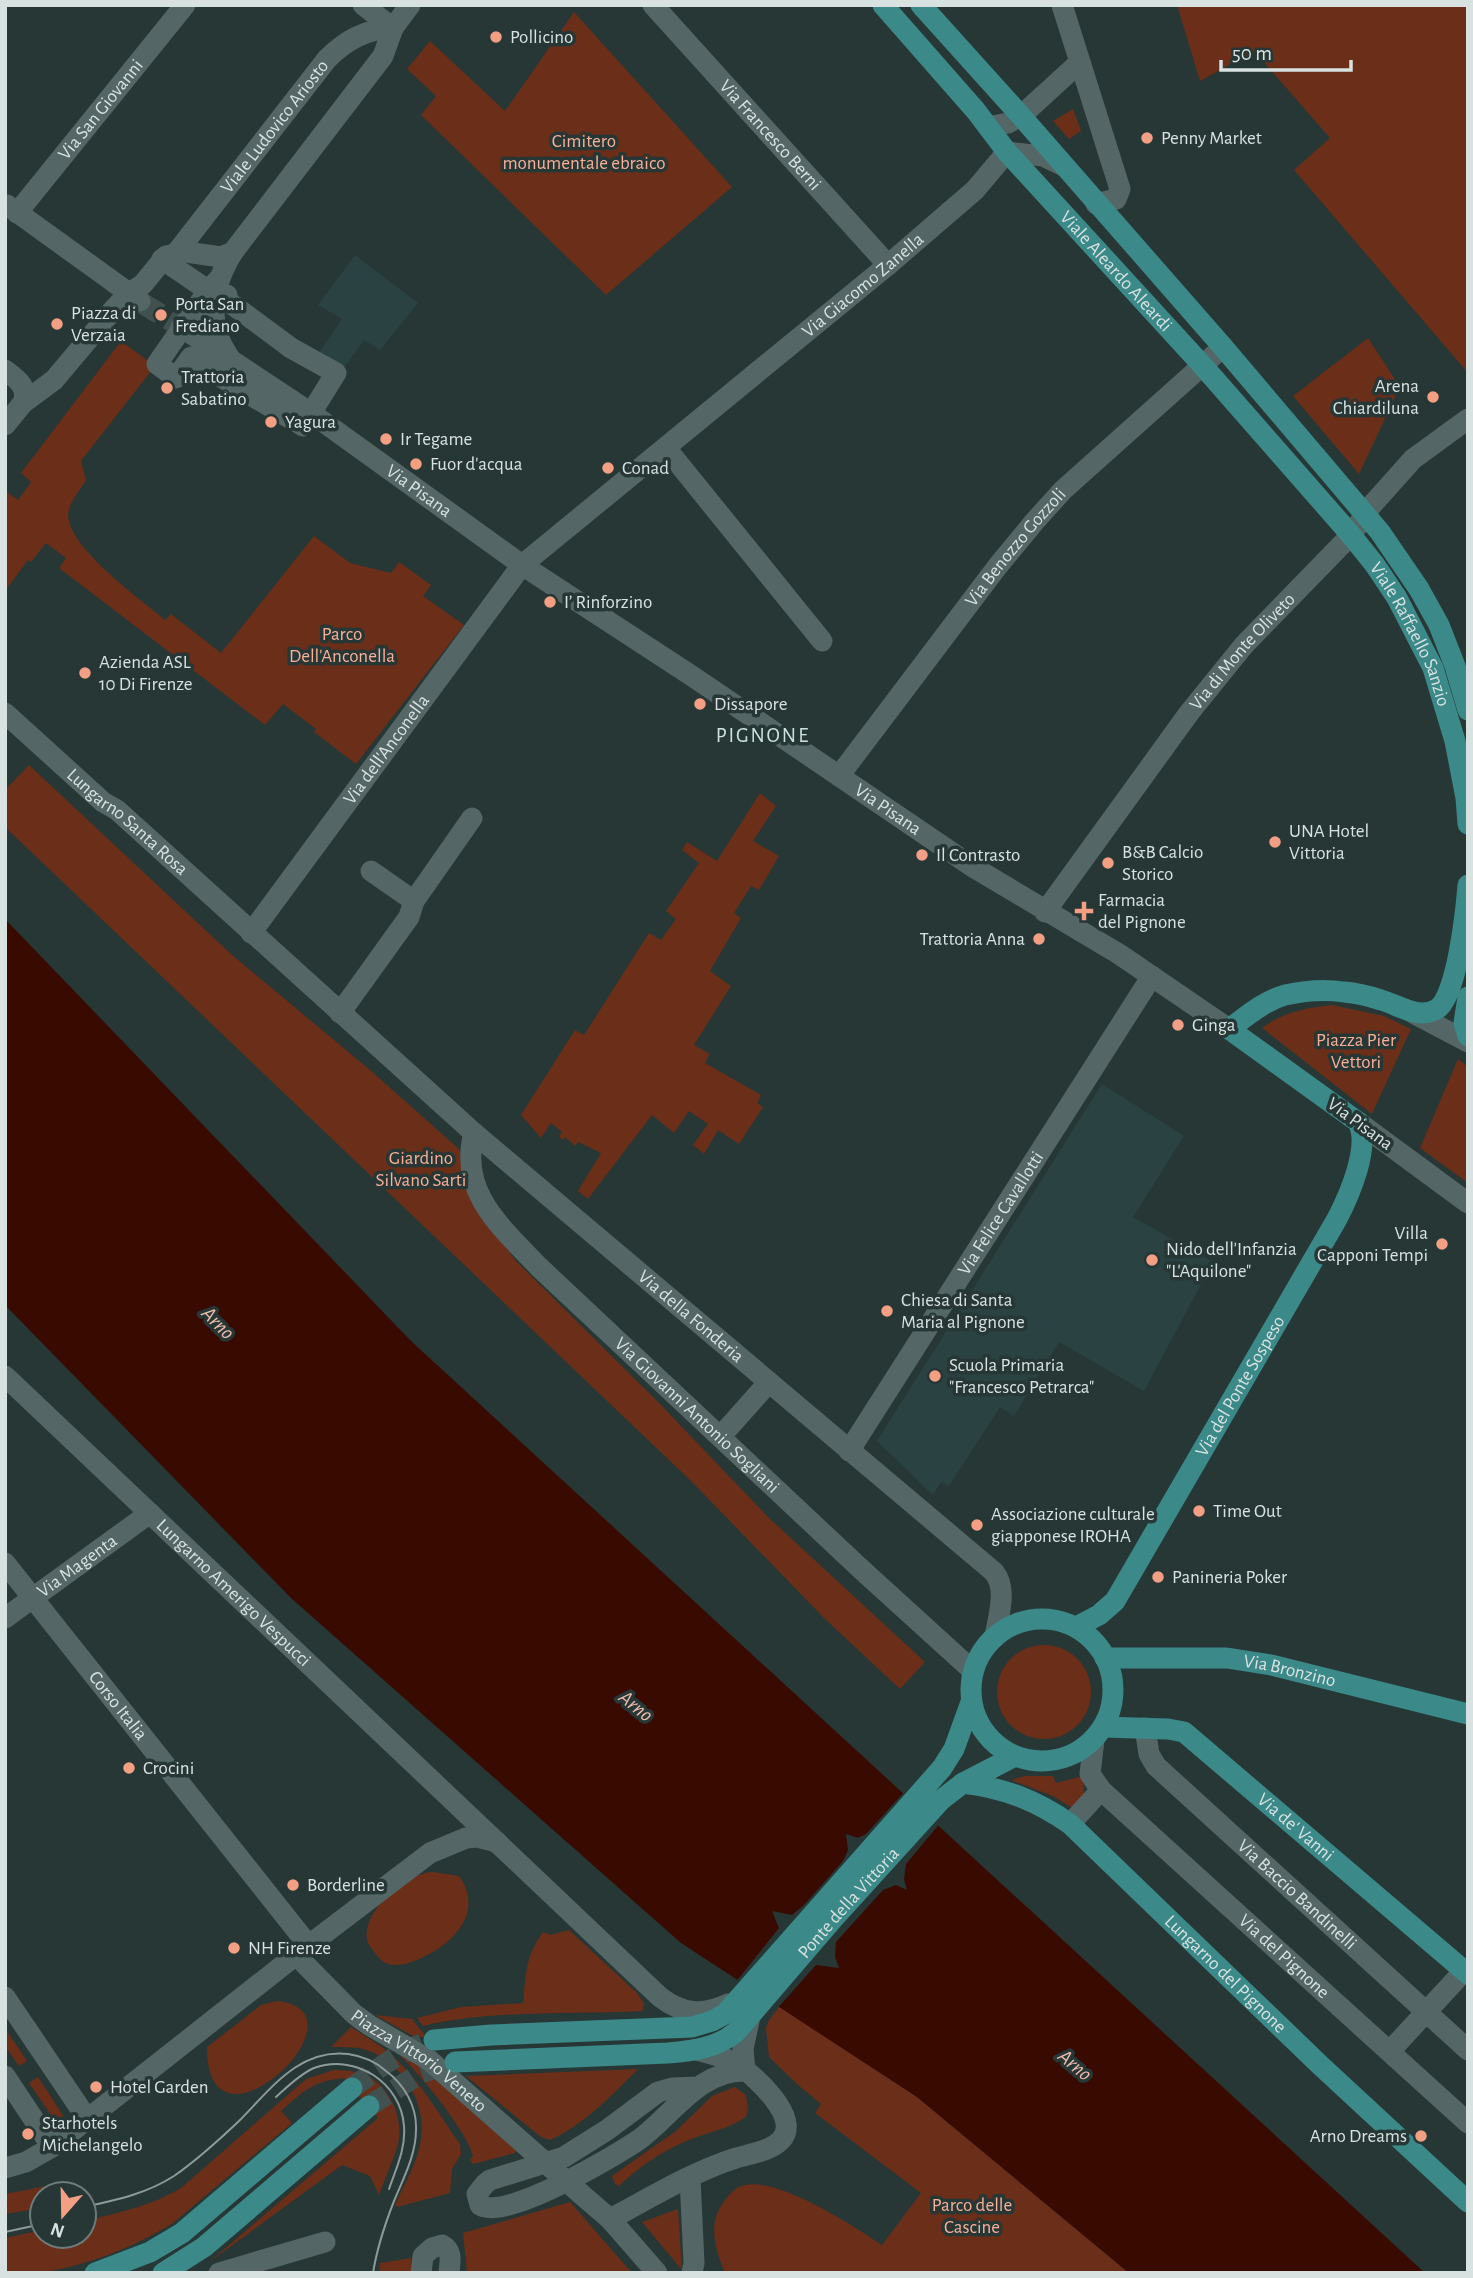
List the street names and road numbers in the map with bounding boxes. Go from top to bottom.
street label: Via San Giovanni [55,56,147,163]
street label: Viale Ludovico Ariosto [217,56,332,197]
street label: Via Francesco Berni [716,76,825,194]
street label: Viale Aleardo Aleardi [1057,207,1176,335]
street label: Via Giacomo Zanella [798,229,927,341]
street label: Via Pisana [383,461,456,521]
street label: Via Benozzo Gozzoli [961,484,1069,610]
street label: Viale Raffaello Sanzio [1366,559,1453,709]
street label: Via di Monte Oliveto [1186,589,1299,714]
street label: Via dell'Anconella [340,691,433,808]
street label: Lungarno Santa Rosa [63,765,192,879]
street label: Via Pisana [851,780,925,839]
street label: Via Pisana [1324,1094,1396,1154]
street label: Via Felice Cavallotti [954,1148,1047,1278]
street label: Via della Fonderia [635,1266,748,1366]
street label: Via del Ponte Sospeso [1192,1312,1288,1460]
street label: Via Giovanni Antonio Sogliani [611,1334,783,1497]
street label: Lungarno Amerigo Vespucci [153,1515,314,1670]
street label: Via Magenta [34,1531,121,1601]
street label: Via Bronzino [1242,1651,1338,1690]
street label: Corso Italia [85,1667,151,1744]
street label: Via de' Vanni [1254,1789,1338,1865]
street label: Via Baccio Bandinelli [1234,1836,1360,1953]
street label: Ponte della Vittoria [794,1843,903,1962]
street label: Lungarno del Pignone [1161,1911,1290,2037]
street label: Via del Pignone [1235,1911,1333,2002]
street label: Piazza Vittorio Veneto [347,2006,490,2116]

